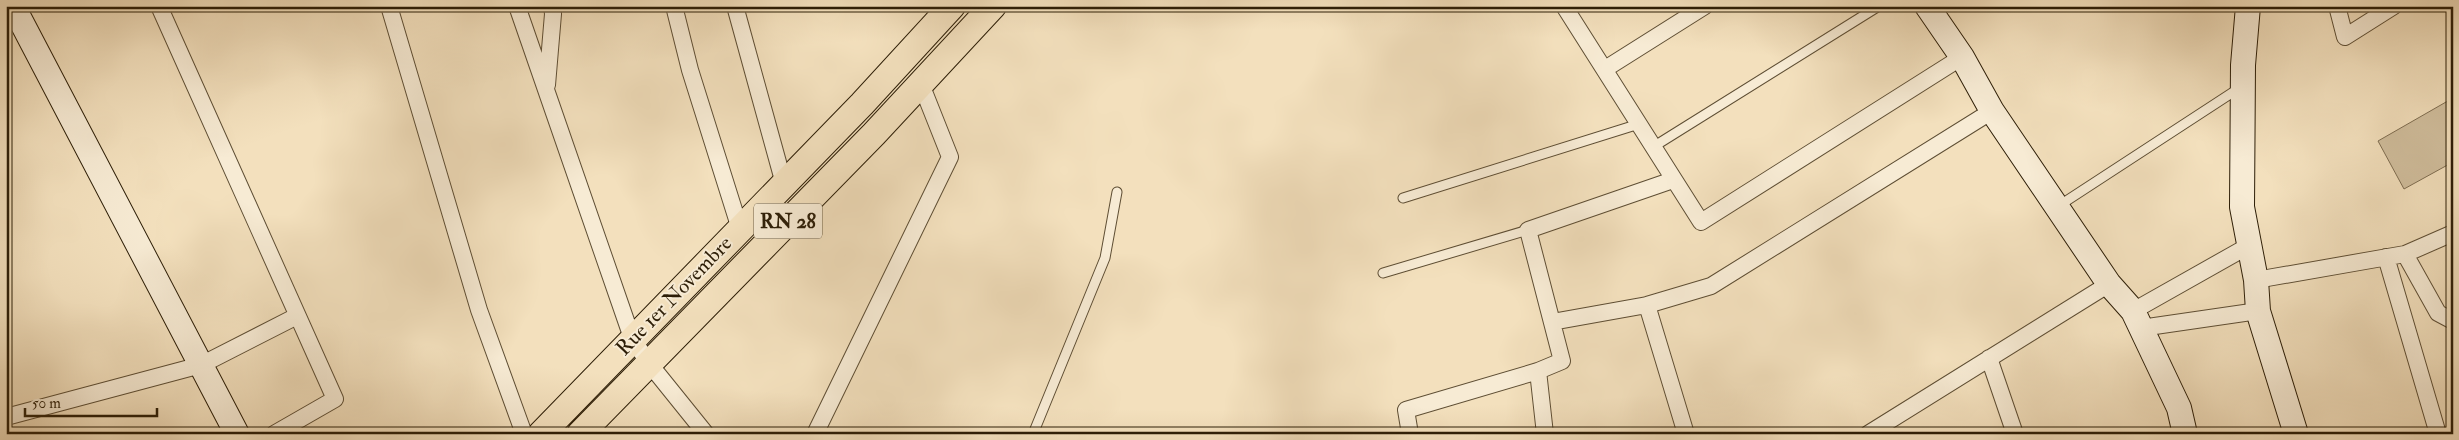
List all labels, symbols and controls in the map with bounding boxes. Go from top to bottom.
road number: RN 28 [754,204,822,238]
street label: Rue 1er Novembre [610,230,738,362]
scale bar [25,385,158,417]
text: 50 m [32,394,61,413]

